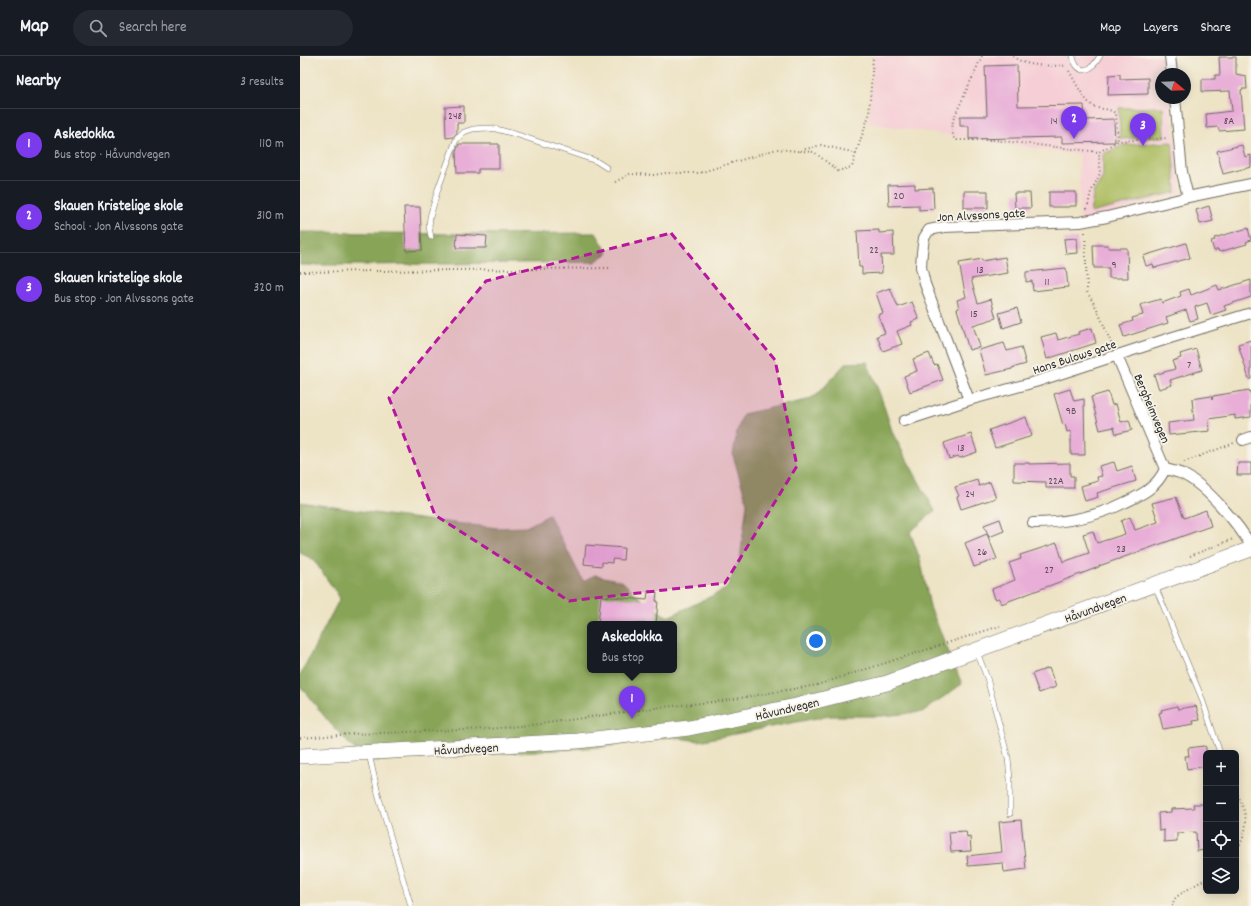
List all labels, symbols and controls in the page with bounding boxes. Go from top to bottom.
search box [73,10,353,46]
text: Map [20,14,49,41]
icon: search [87,17,109,39]
text: Search here [119,17,187,39]
text: Map [1100,18,1121,38]
text: Layers [1143,18,1178,38]
text: Share [1200,18,1231,38]
north arrow [1155,68,1191,104]
text: Nearby [16,70,60,94]
text: 3 results [240,73,284,92]
pin: 2 [1061,106,1087,139]
house number: 248 [448,109,462,125]
pin: 3 [1130,113,1156,146]
house number: 14 [1051,114,1057,130]
house number: 8A [1224,114,1234,130]
text: Askedokka [54,124,114,146]
text: 1 [28,135,30,154]
text: 110 m [259,135,284,154]
text: Bus stop · Håvundvegen [54,146,170,165]
house number: 20 [894,189,904,205]
text: Skauen Kristelige skole [54,196,183,218]
street label: Jon Alvssons gate [936,205,1026,228]
text: 2 [26,207,32,226]
text: 310 m [256,207,284,226]
text: School · Jon Alvssons gate [54,218,183,237]
house number: 22 [869,243,879,259]
house number: 9 [1111,258,1117,274]
house number: 13 [976,263,984,279]
text: Skauen kristelige skole [54,268,182,290]
house number: 11 [1045,275,1049,291]
text: 3 [26,279,32,298]
text: 320 m [254,279,284,298]
text: Bus stop · Jon Alvssons gate [54,290,194,309]
house number: 15 [970,307,978,323]
street label: Hans Bulows gate [1030,336,1119,381]
house number: 7 [1187,358,1191,374]
street label: Bergheimvegen [1128,371,1174,447]
house number: 9B [1066,404,1076,420]
house number: 13 [957,441,965,457]
house number: 22A [1048,474,1064,490]
house number: 24 [965,487,975,503]
house number: 23 [1116,542,1126,558]
house number: 26 [977,545,987,561]
house number: 27 [1044,563,1054,579]
street label: Håvundvegen [1062,589,1130,629]
popup [587,621,677,673]
text: Askedokka [602,627,662,649]
your location [806,631,826,651]
text: Bus stop [602,649,644,668]
pin: 1 [619,686,645,719]
street label: Håvundvegen [754,694,821,727]
street label: Håvundvegen [433,739,499,762]
map controls [1203,750,1239,894]
button: + [1203,750,1239,786]
button: − [1203,786,1239,822]
button: locate [1203,822,1239,858]
button: layers [1203,858,1239,894]

